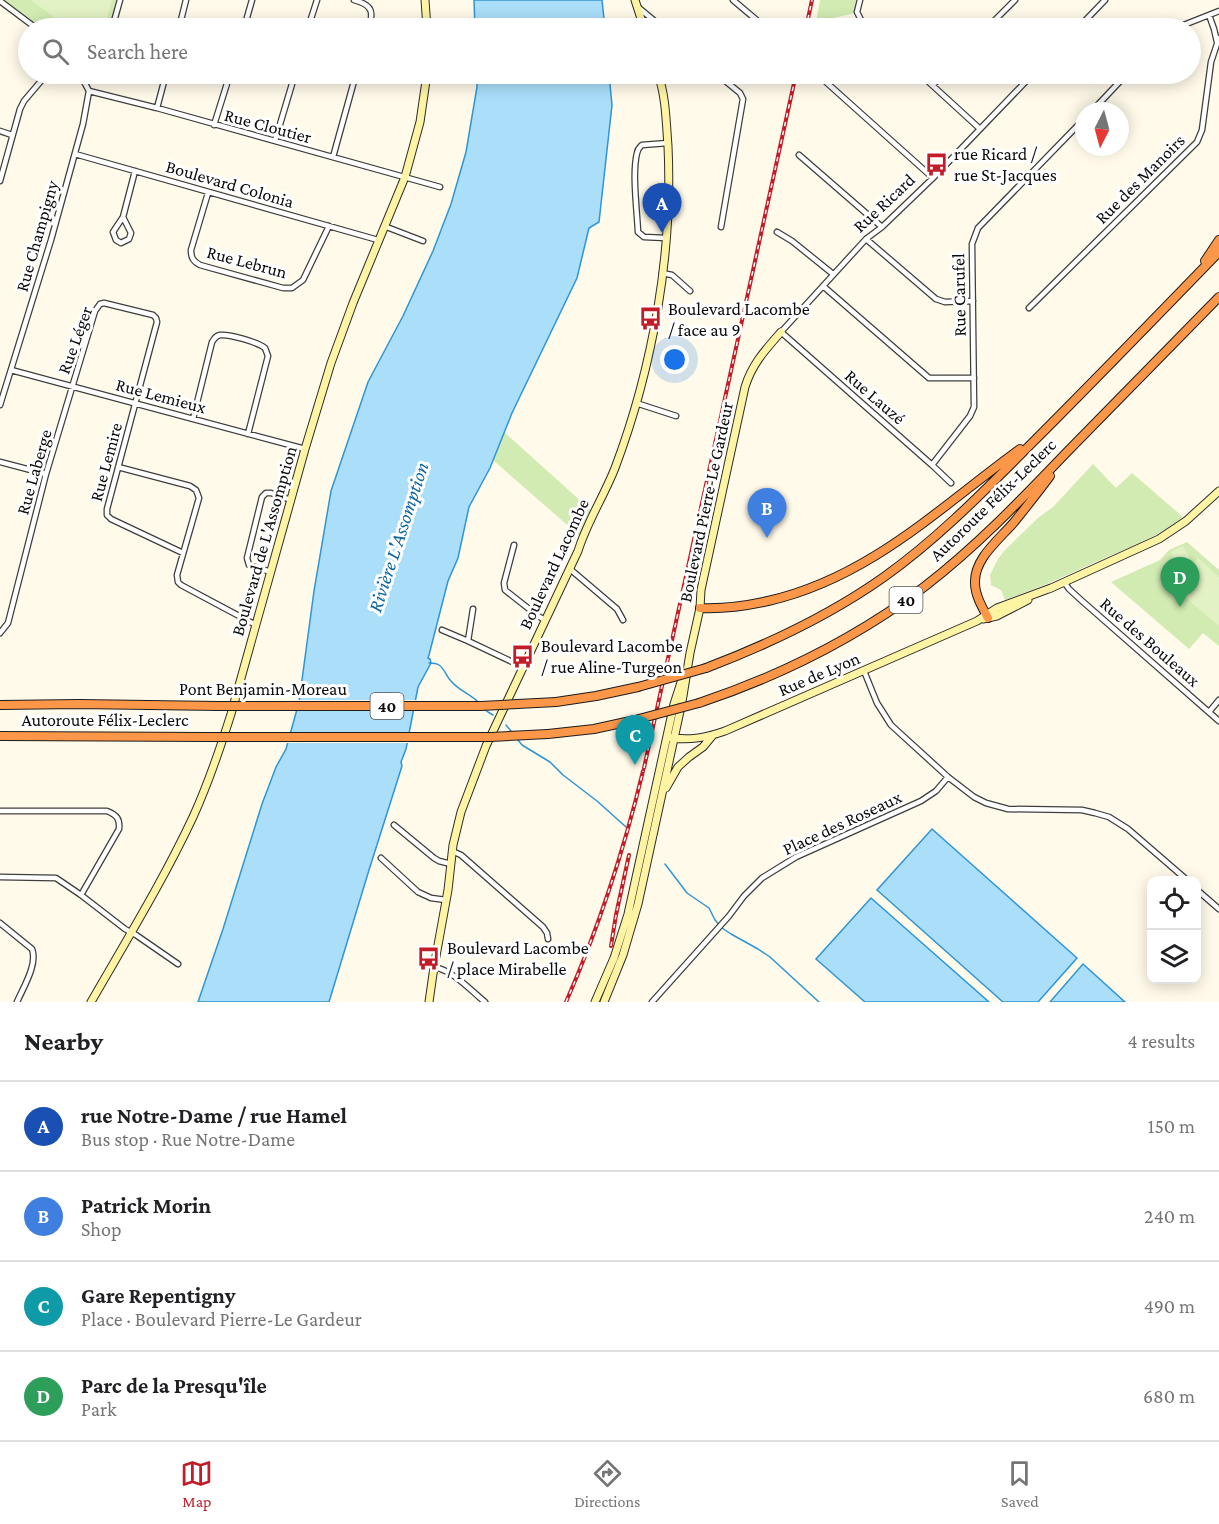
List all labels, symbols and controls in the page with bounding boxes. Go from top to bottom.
search box [18,18,1201,84]
icon: search [39,35,72,68]
text: Search here [87,39,188,64]
north arrow [1075,102,1129,156]
street label: Rue Cloutier [222,105,314,147]
street label: Rue des Manoirs [1091,130,1189,228]
place label: rue Ricard / rue St-Jacques [954,144,1057,185]
bus stop icon: rue Ricard / rue St-Jacques [923,151,949,177]
street label: Boulevard Colonia [164,156,296,212]
street label: Rue Ricard [849,169,919,236]
street label: Rue Champigny [12,178,63,294]
pin: A [642,184,682,233]
street label: Rue Lebrun [205,242,290,282]
street label: Rue Carufel [948,253,970,337]
place label: Boulevard Lacombe / face au 9 [668,299,810,340]
street label: Rue Léger [54,303,97,377]
bus stop icon: Boulevard Lacombe / face au 9 [637,306,663,332]
your location [660,345,689,374]
street label: Rue Lauzé [841,366,909,429]
street label: Rue Lemieux [114,374,209,418]
street label: Boulevard Pierre-Le Gardeur [675,399,737,604]
street label: Rue Lemire [86,420,126,504]
street label: Rue Laberge [12,427,56,517]
street label: Autoroute Félix-Leclerc [926,434,1060,565]
street label: Boulevard de L'Assomption [227,443,301,638]
water label: Rivière L'Assomption [363,459,434,615]
pin: B [748,488,786,538]
street label: Boulevard Lacombe [515,496,593,632]
pin: D [1160,558,1200,607]
road number: 40 [890,587,922,613]
street label: Rue des Bouleaux [1096,593,1204,691]
place label: Boulevard Lacombe / rue Aline-Turgeon [541,636,683,677]
bus stop icon: Boulevard Lacombe / rue Aline-Turgeon [510,643,536,669]
street label: Rue de Lyon [775,648,863,700]
street label: Pont Benjamin-Moreau [179,679,347,700]
road number: 40 [370,693,404,719]
street label: Autoroute Félix-Leclerc [21,710,189,730]
pin: C [616,716,654,765]
street label: Place des Roseaux [780,787,905,859]
map controls [1147,876,1201,984]
button: locate [1147,876,1201,930]
button: layers [1147,930,1201,984]
place label: Boulevard Lacombe / place Mirabelle [447,938,589,979]
bus stop icon: Boulevard Lacombe / place Mirabelle [416,945,442,971]
text: Nearby [24,1027,103,1056]
text: 4 results [1128,1030,1195,1052]
text: rue Notre-Dame / rue Hamel [81,1103,347,1128]
text: A [38,1115,49,1137]
text: 150 m [1148,1115,1195,1137]
text: Bus stop · Rue Notre-Dame [81,1128,295,1150]
text: Patrick Morin [81,1193,211,1218]
text: B [38,1205,49,1227]
text: 240 m [1144,1205,1195,1227]
text: Shop [81,1218,122,1240]
text: Gare Repentigny [81,1283,235,1308]
text: C [37,1295,50,1317]
text: 490 m [1144,1295,1195,1317]
text: Place · Boulevard Pierre-Le Gardeur [81,1308,362,1330]
text: Parc de la Presqu'île [81,1373,267,1398]
text: D [37,1385,50,1407]
text: 680 m [1143,1385,1195,1407]
text: Park [81,1398,117,1420]
tab: Map [180,1457,213,1510]
tab: Directions [574,1457,640,1510]
tab: Saved [1001,1457,1039,1510]

